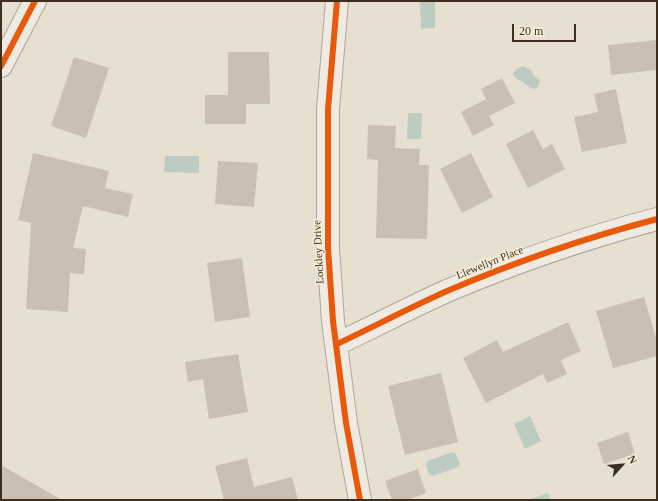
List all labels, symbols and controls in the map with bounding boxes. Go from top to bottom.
scale bar [514,16,578,42]
text: 20 m [519,24,543,38]
street label: Lockley Drive [311,220,327,284]
street label: Llewellyn Place [455,244,525,282]
north arrow [602,445,642,485]
text: N [626,453,640,466]

